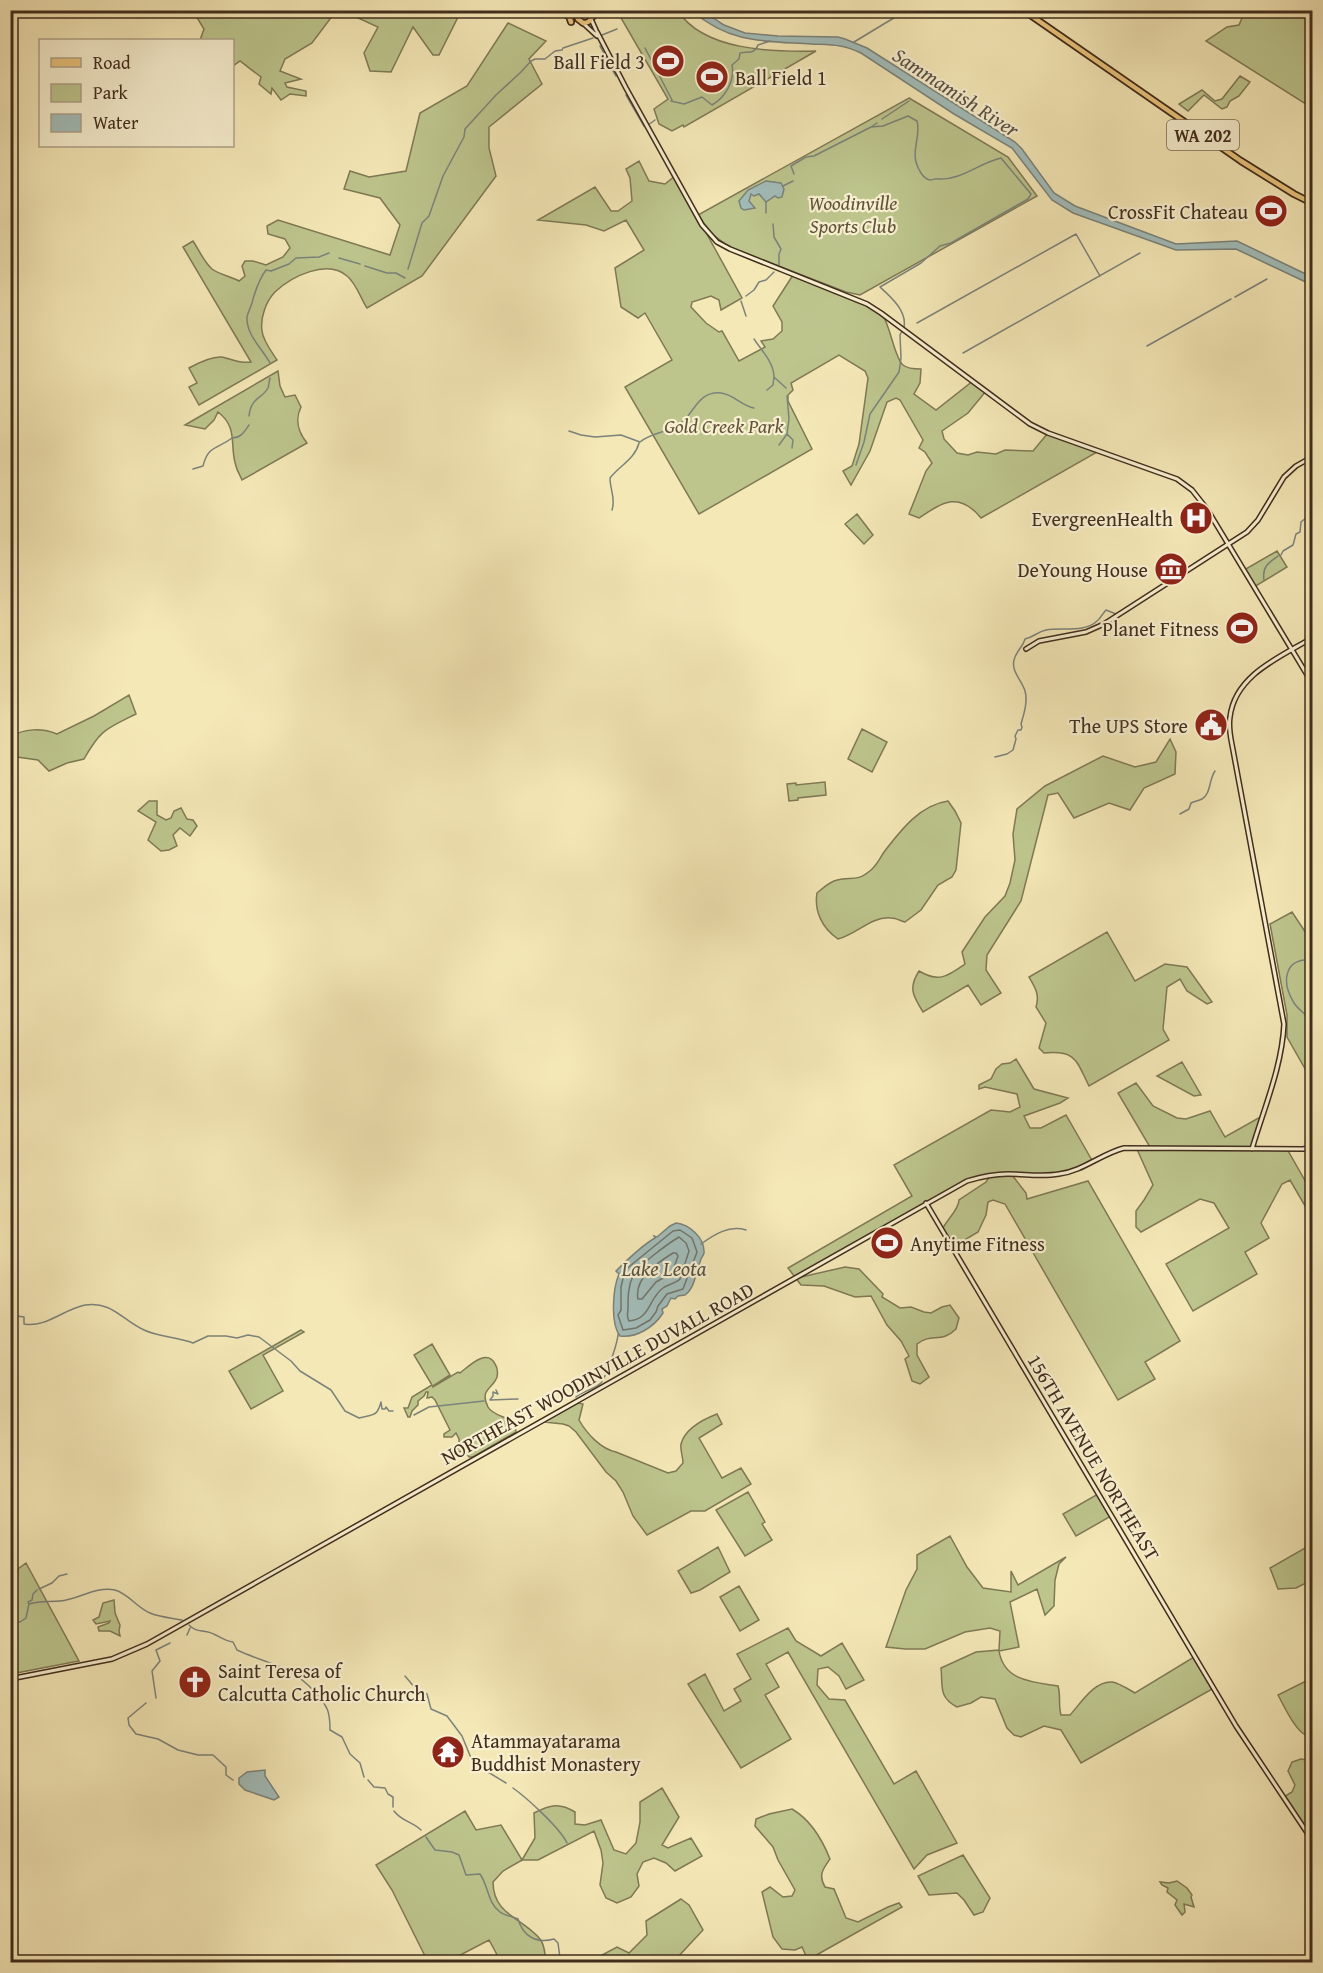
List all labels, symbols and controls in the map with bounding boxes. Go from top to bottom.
legend [39,39,234,147]
water label: Sammamish River [887,39,1026,145]
sports icon: Ball Field 3 [650,43,686,79]
place label: Ball Field 3 [553,47,645,76]
text: Road [93,49,131,76]
sports icon: Ball Field 1 [694,59,730,95]
place label: Ball Field 1 [735,63,827,92]
text: Park [93,79,129,106]
text: Water [93,109,139,136]
road number: WA 202 [1167,120,1239,150]
park label: Woodinville Sports Club [809,188,897,240]
sports icon: CrossFit Chateau [1253,193,1289,229]
place label: CrossFit Chateau [1108,197,1248,226]
park label: Gold Creek Park [664,411,785,440]
hospital icon: EvergreenHealth [1178,500,1214,536]
place label: EvergreenHealth [1032,504,1173,533]
museum icon: DeYoung House [1153,551,1189,587]
place label: DeYoung House [1017,555,1148,584]
sports icon: Planet Fitness [1224,610,1260,646]
place label: Planet Fitness [1102,614,1219,643]
public building icon: The UPS Store [1193,707,1229,743]
place label: The UPS Store [1069,711,1188,740]
sports icon: Anytime Fitness [869,1225,905,1261]
place label: Anytime Fitness [910,1229,1045,1258]
water label: Lake Leota [621,1253,707,1284]
street label: NORTHEAST WOODINVILLE DUVALL ROAD [435,1275,759,1471]
street label: 156TH AVENUE NORTHEAST [1021,1348,1167,1566]
place label: Saint Teresa of Calcutta Catholic Church [218,1656,426,1708]
church icon: Saint Teresa of Calcutta Catholic Church [177,1664,213,1700]
place label: Atammayatarama Buddhist Monastery [471,1726,641,1778]
temple icon: Atammayatarama Buddhist Monastery [430,1734,466,1770]

